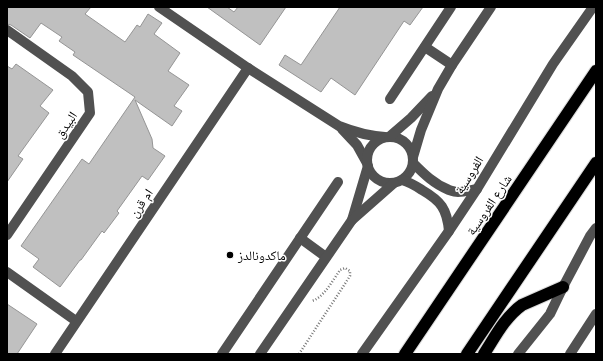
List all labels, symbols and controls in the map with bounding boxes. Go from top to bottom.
street label: البيدق [51,108,81,142]
street label: الفروسية [451,153,487,197]
street label: شارع الفروسية [463,171,516,239]
street label: ام قرن [125,185,157,221]
place label: ماكدونالدز [237,247,286,264]
marker: ماكدونالدز [225,250,235,260]

